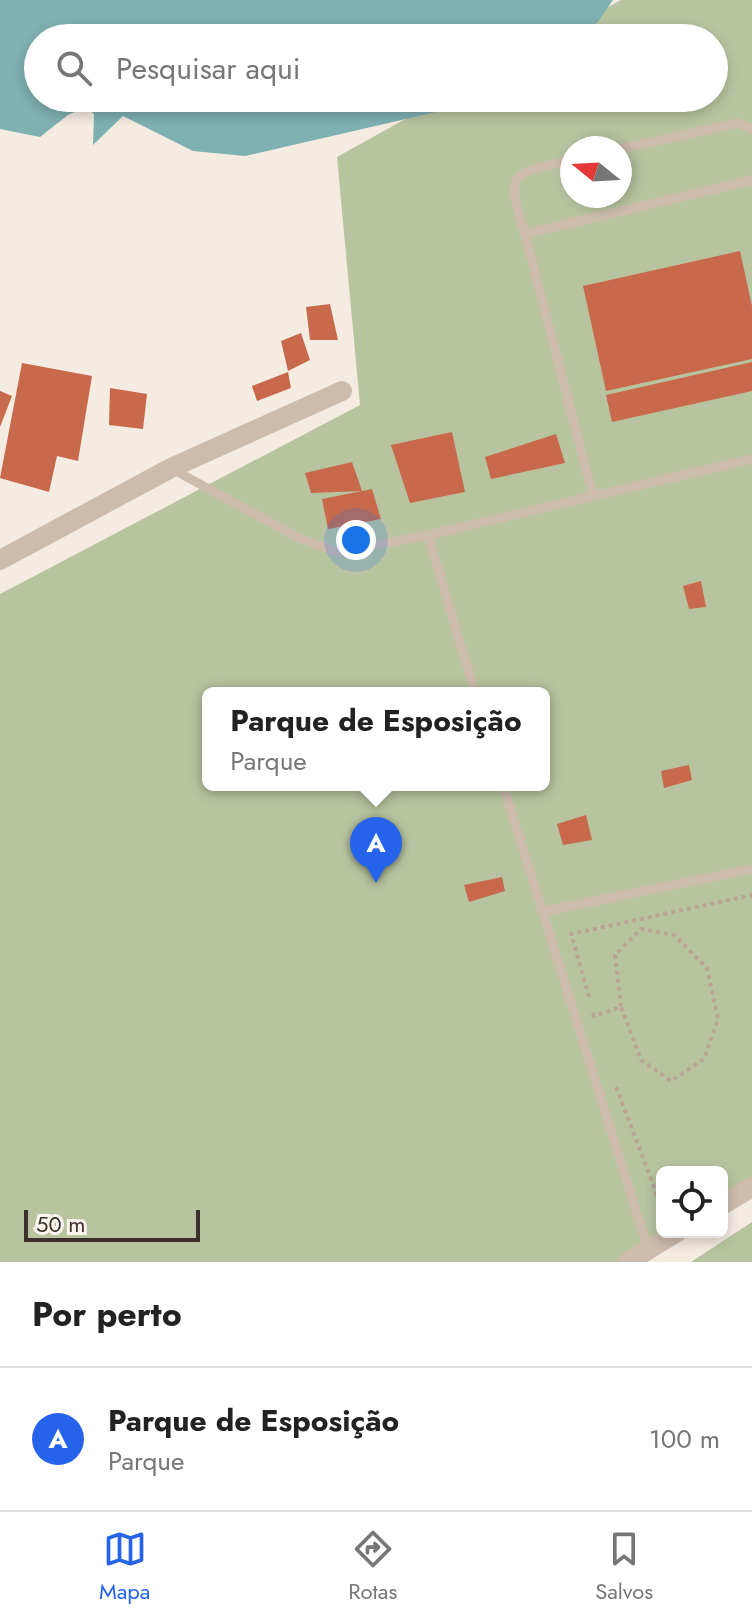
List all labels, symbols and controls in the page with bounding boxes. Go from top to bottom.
search box [24,24,728,112]
icon: search [52,46,96,90]
text: Pesquisar aqui [116,47,301,90]
north arrow [560,136,632,208]
your location [336,520,376,560]
popup [202,687,550,791]
text: Parque de Esposição [230,699,522,742]
text: Parque [230,742,307,780]
pin: A [350,817,402,883]
map controls [656,1166,728,1238]
button: locate [656,1166,728,1238]
scale bar [24,1206,200,1242]
text: 50 m [36,1208,85,1240]
text: Por perto [32,1290,182,1339]
text: Parque de Esposição [108,1399,399,1442]
text: A [48,1420,68,1458]
text: 100 m [649,1420,720,1458]
text: Parque [108,1442,184,1480]
tab: Mapa [99,1527,150,1607]
tab: Rotas [348,1527,397,1607]
tab: Salvos [595,1527,653,1607]

